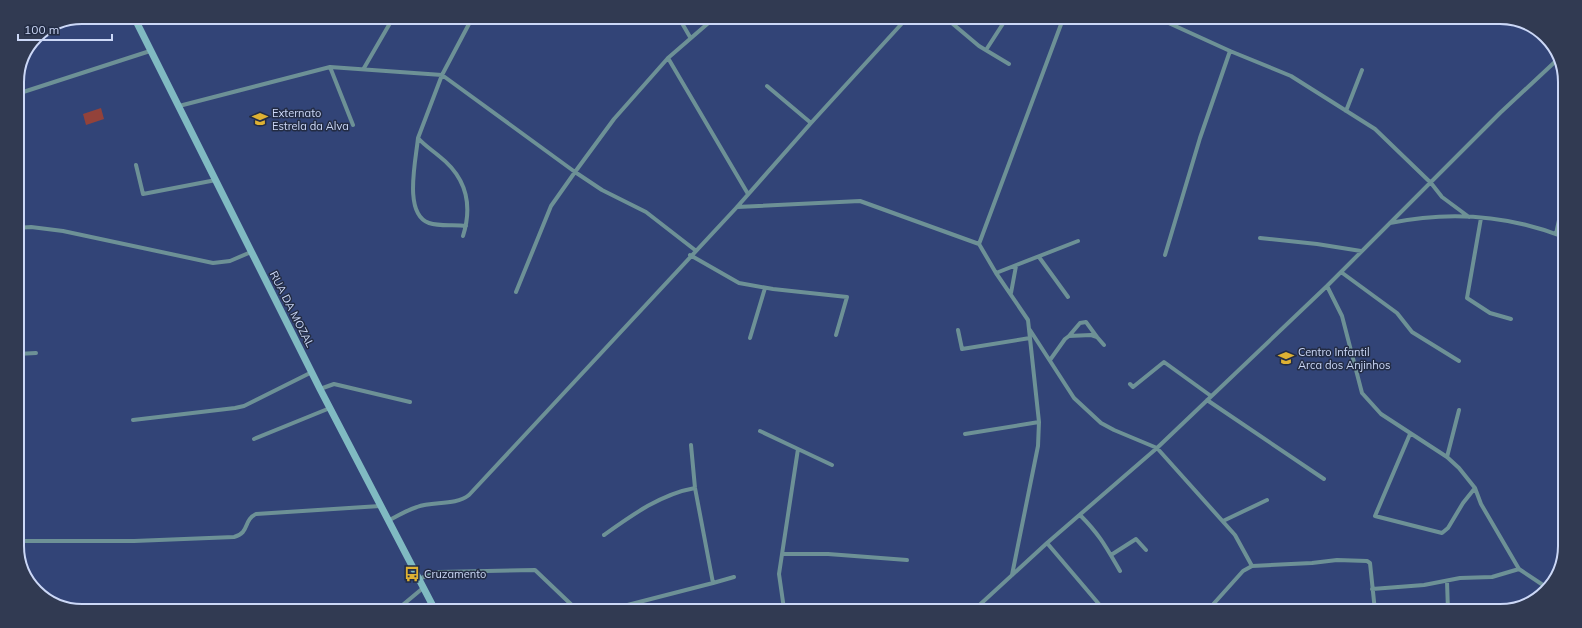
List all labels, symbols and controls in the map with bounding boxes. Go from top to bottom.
scale bar [18,16,112,42]
text: 100 m [24,22,59,37]
place label: Externato Estrela da Alva [272,106,349,133]
school or university icon: Externato Estrela da Alva [251,110,269,128]
street label: RUA DA MOZAL [267,268,317,350]
place label: Centro Infantil Arca dos Anjinhos [1298,345,1390,372]
school or university icon: Centro Infantil Arca dos Anjinhos [1277,349,1295,367]
bus stop icon: Cruzamento [403,565,421,583]
place label: Cruzamento [424,567,486,581]

